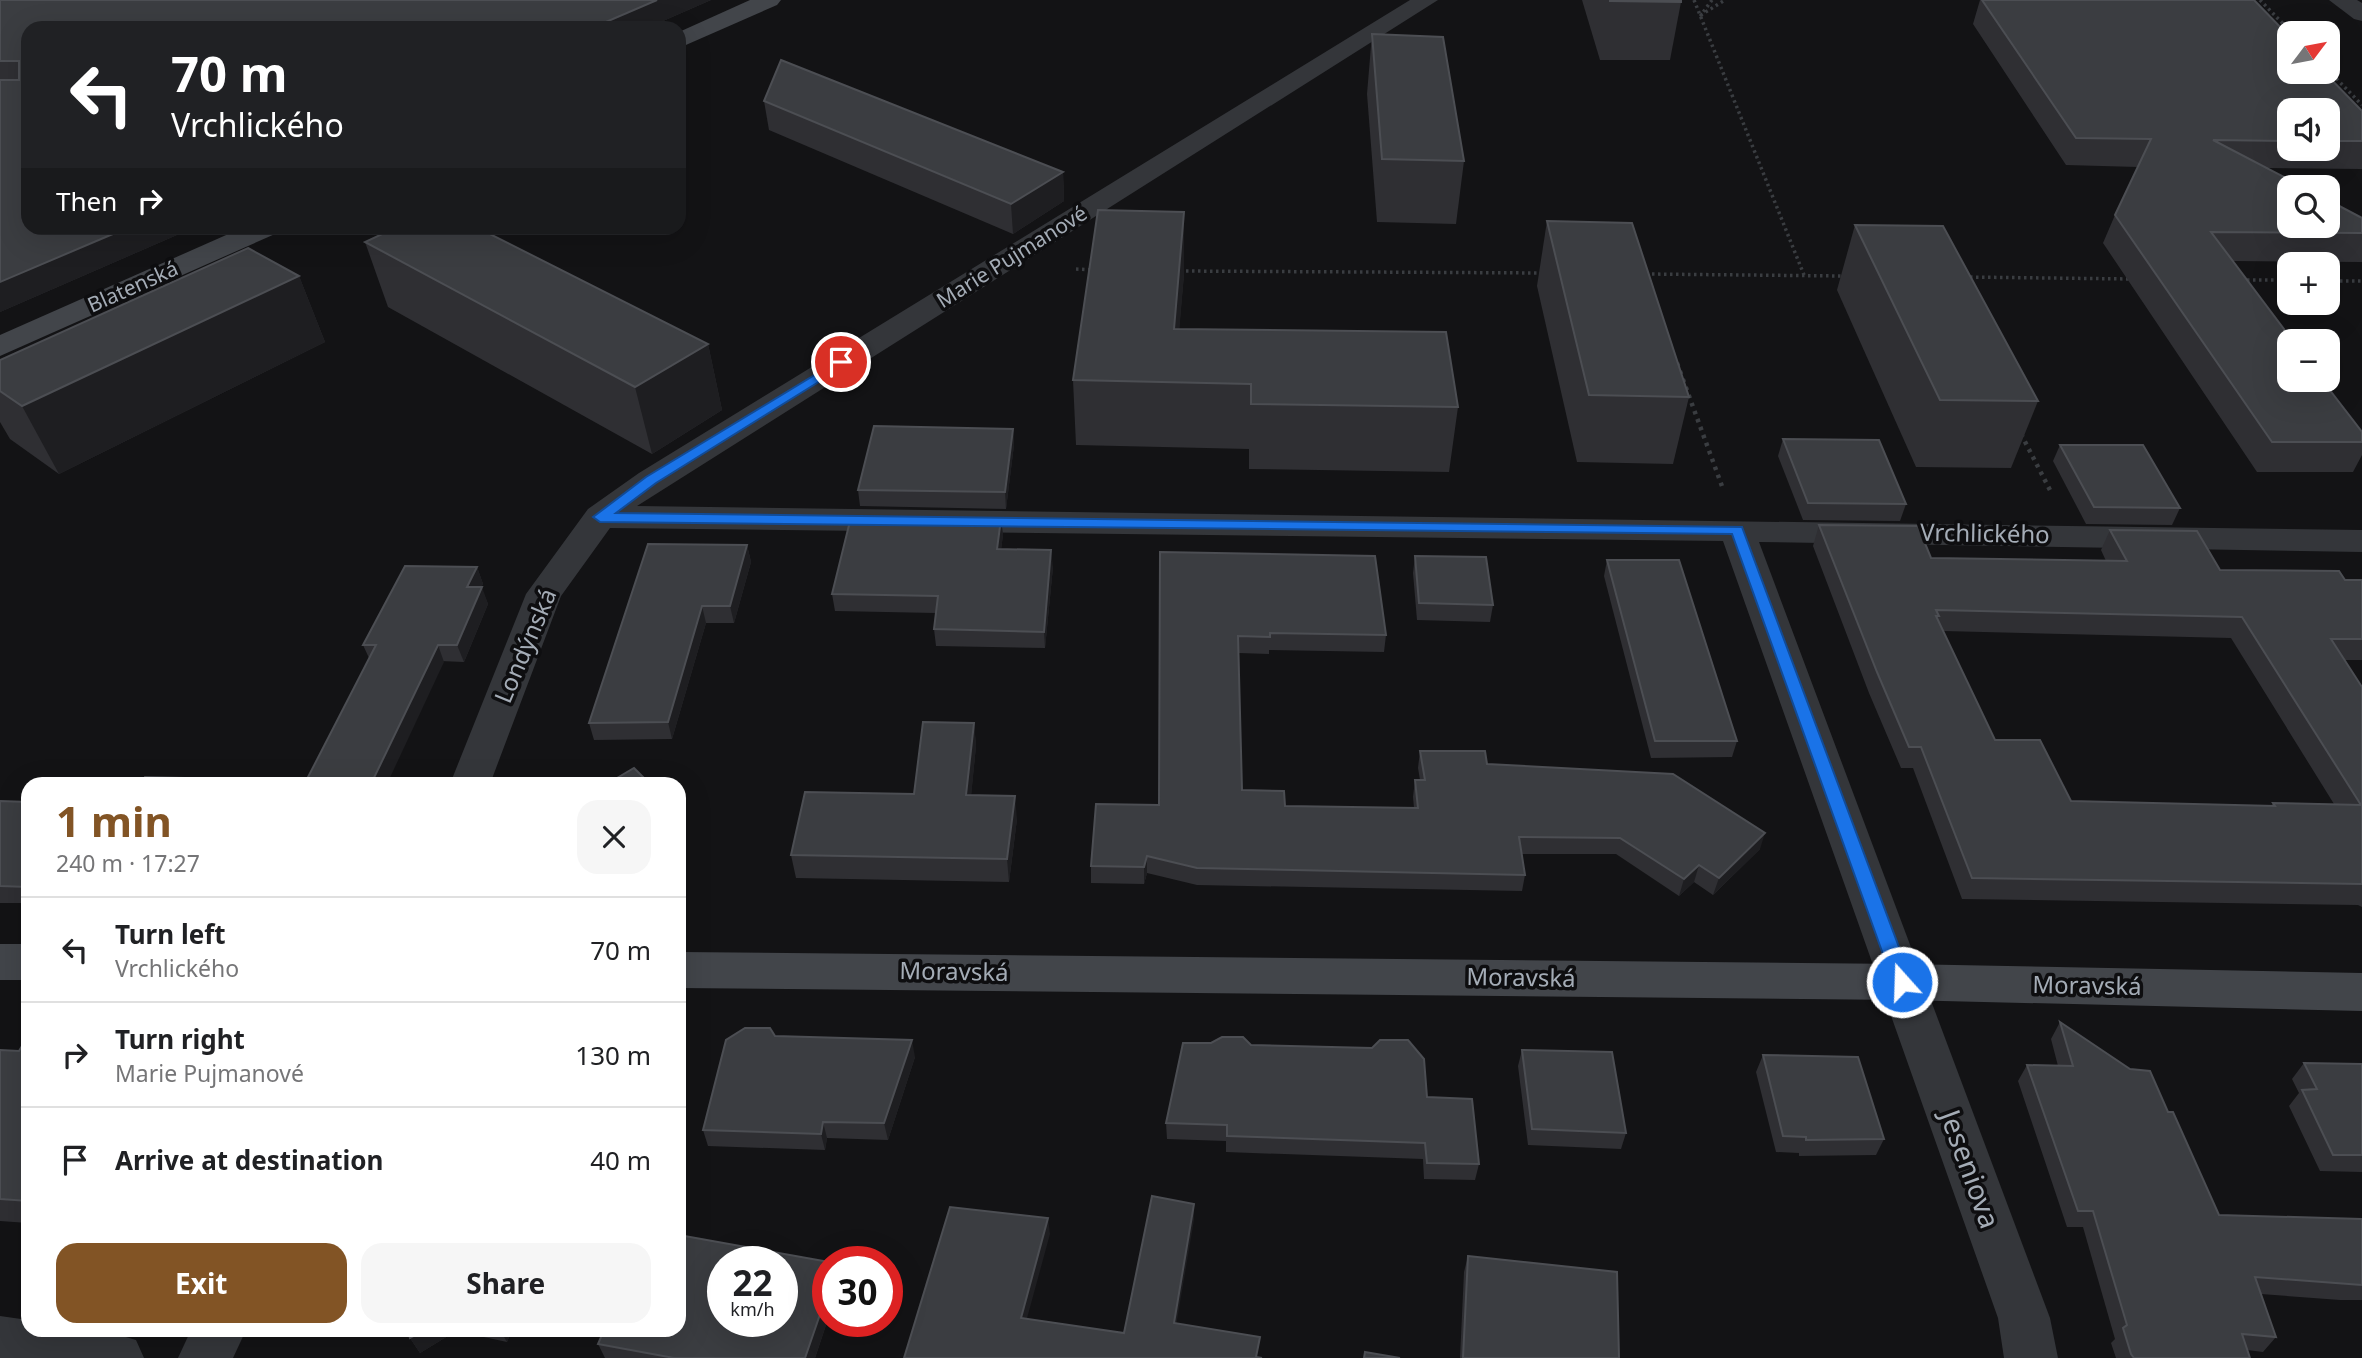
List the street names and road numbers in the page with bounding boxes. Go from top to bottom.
street label: Marie Pujmanové [931,199,1092,314]
street label: Blatenská [83,254,182,318]
street label: Vrchlického [1920,515,2050,550]
street label: Londýnská [486,583,564,708]
street label: Moravská [899,953,1009,988]
street label: Moravská [1466,959,1576,994]
street label: Moravská [2032,967,2142,1002]
street label: Jeseniova [1931,1101,2010,1233]

